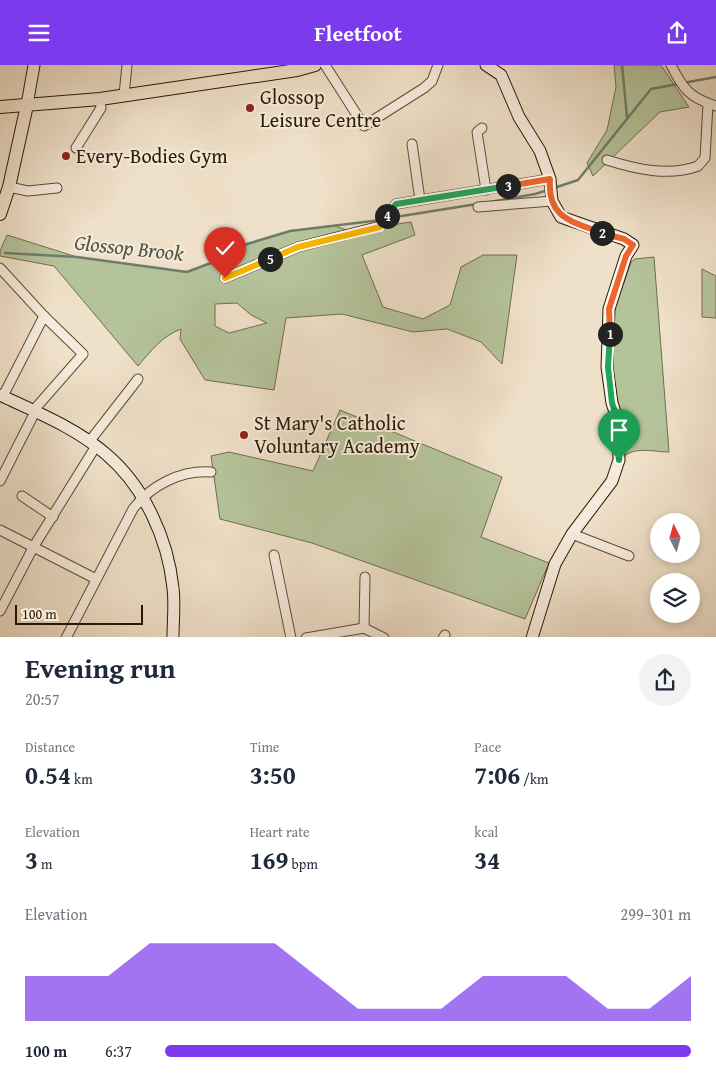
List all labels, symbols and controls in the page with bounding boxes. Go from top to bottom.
text: Fleetfoot [314,17,402,49]
icon: menu [25,19,53,47]
icon: share [663,19,691,47]
place label: Glossop Leisure Centre [260,82,381,134]
marker: Glossop Leisure Centre [244,102,256,114]
place label: Every-Bodies Gym [76,141,228,170]
marker: Every-Bodies Gym [60,150,72,162]
pin: 3 [496,173,520,199]
text: 3 [505,176,512,196]
pin: 4 [374,203,400,229]
text: 4 [384,206,391,226]
pin: 2 [590,221,614,245]
text: 2 [599,223,606,243]
water label: Glossop Brook [73,226,186,269]
pin [204,227,246,278]
icon: check [211,234,239,262]
pin: 5 [258,247,282,271]
text: 5 [267,249,274,269]
pin: 1 [598,321,622,347]
text: 1 [607,324,614,344]
place label: St Mary's Catholic Voluntary Academy [254,408,420,460]
pin [598,409,640,460]
icon: arrive [605,416,633,444]
marker: St Mary's Catholic Voluntary Academy [238,429,250,441]
north arrow [650,513,700,563]
map controls [650,513,700,623]
button: layers [650,573,700,623]
scale bar [15,603,142,626]
text: 100 m [22,604,57,624]
text: Evening run [25,647,176,688]
button: share [639,654,691,706]
text: 20:57 [25,687,60,711]
text: Distance [25,737,75,757]
text: Time [250,737,279,757]
text: Pace [474,737,501,757]
text: 0.54 [25,757,71,793]
text: 3:50 [250,757,296,793]
text: 7:06 [474,757,520,793]
text: km [71,769,93,789]
text: /km [520,769,549,789]
text: Elevation [25,822,80,842]
text: Heart rate [250,822,310,842]
text: kcal [474,822,498,842]
text: 3 [25,842,38,878]
text: 169 [250,842,289,878]
text: 34 [474,842,500,878]
text: m [38,854,52,874]
text: bpm [289,854,318,874]
text: Elevation [25,902,88,926]
text: 299–301 m [621,902,691,926]
text: 100 m [25,1039,67,1063]
text: 6:37 [105,1039,132,1063]

